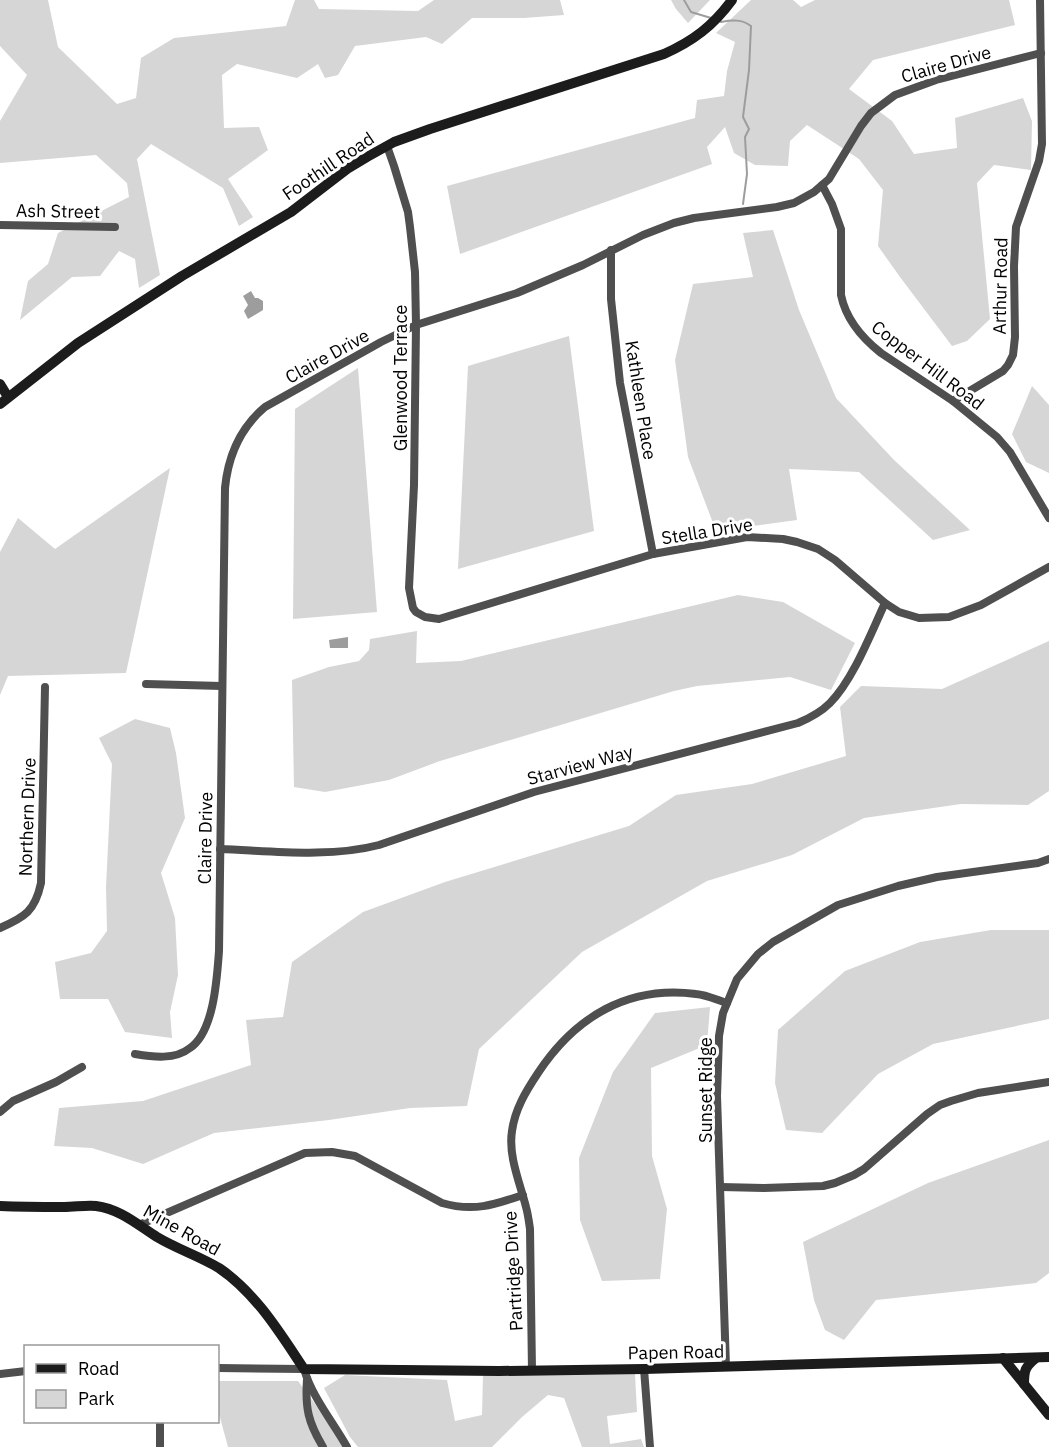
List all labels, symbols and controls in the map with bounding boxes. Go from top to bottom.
street label: Claire Drive [898,40,994,88]
street label: Foothill Road [278,127,378,205]
street label: Ash Street [16,199,100,223]
street label: Arthur Road [988,237,1012,335]
street label: Glenwood Terrace [389,305,412,451]
street label: Copper Hill Road [867,315,989,415]
street label: Claire Drive [281,323,373,389]
street label: Kathleen Place [620,339,662,462]
street label: Stella Drive [660,512,754,550]
street label: Starview Way [524,740,636,790]
street label: Northern Drive [13,757,41,877]
street label: Claire Drive [193,791,217,885]
street label: Sunset Ridge [694,1037,717,1143]
street label: Mine Road [139,1199,225,1261]
street label: Partridge Drive [498,1210,528,1332]
street label: Papen Road [628,1340,724,1364]
legend [24,1345,219,1423]
text: Road [78,1357,119,1380]
text: Park [78,1387,115,1410]

